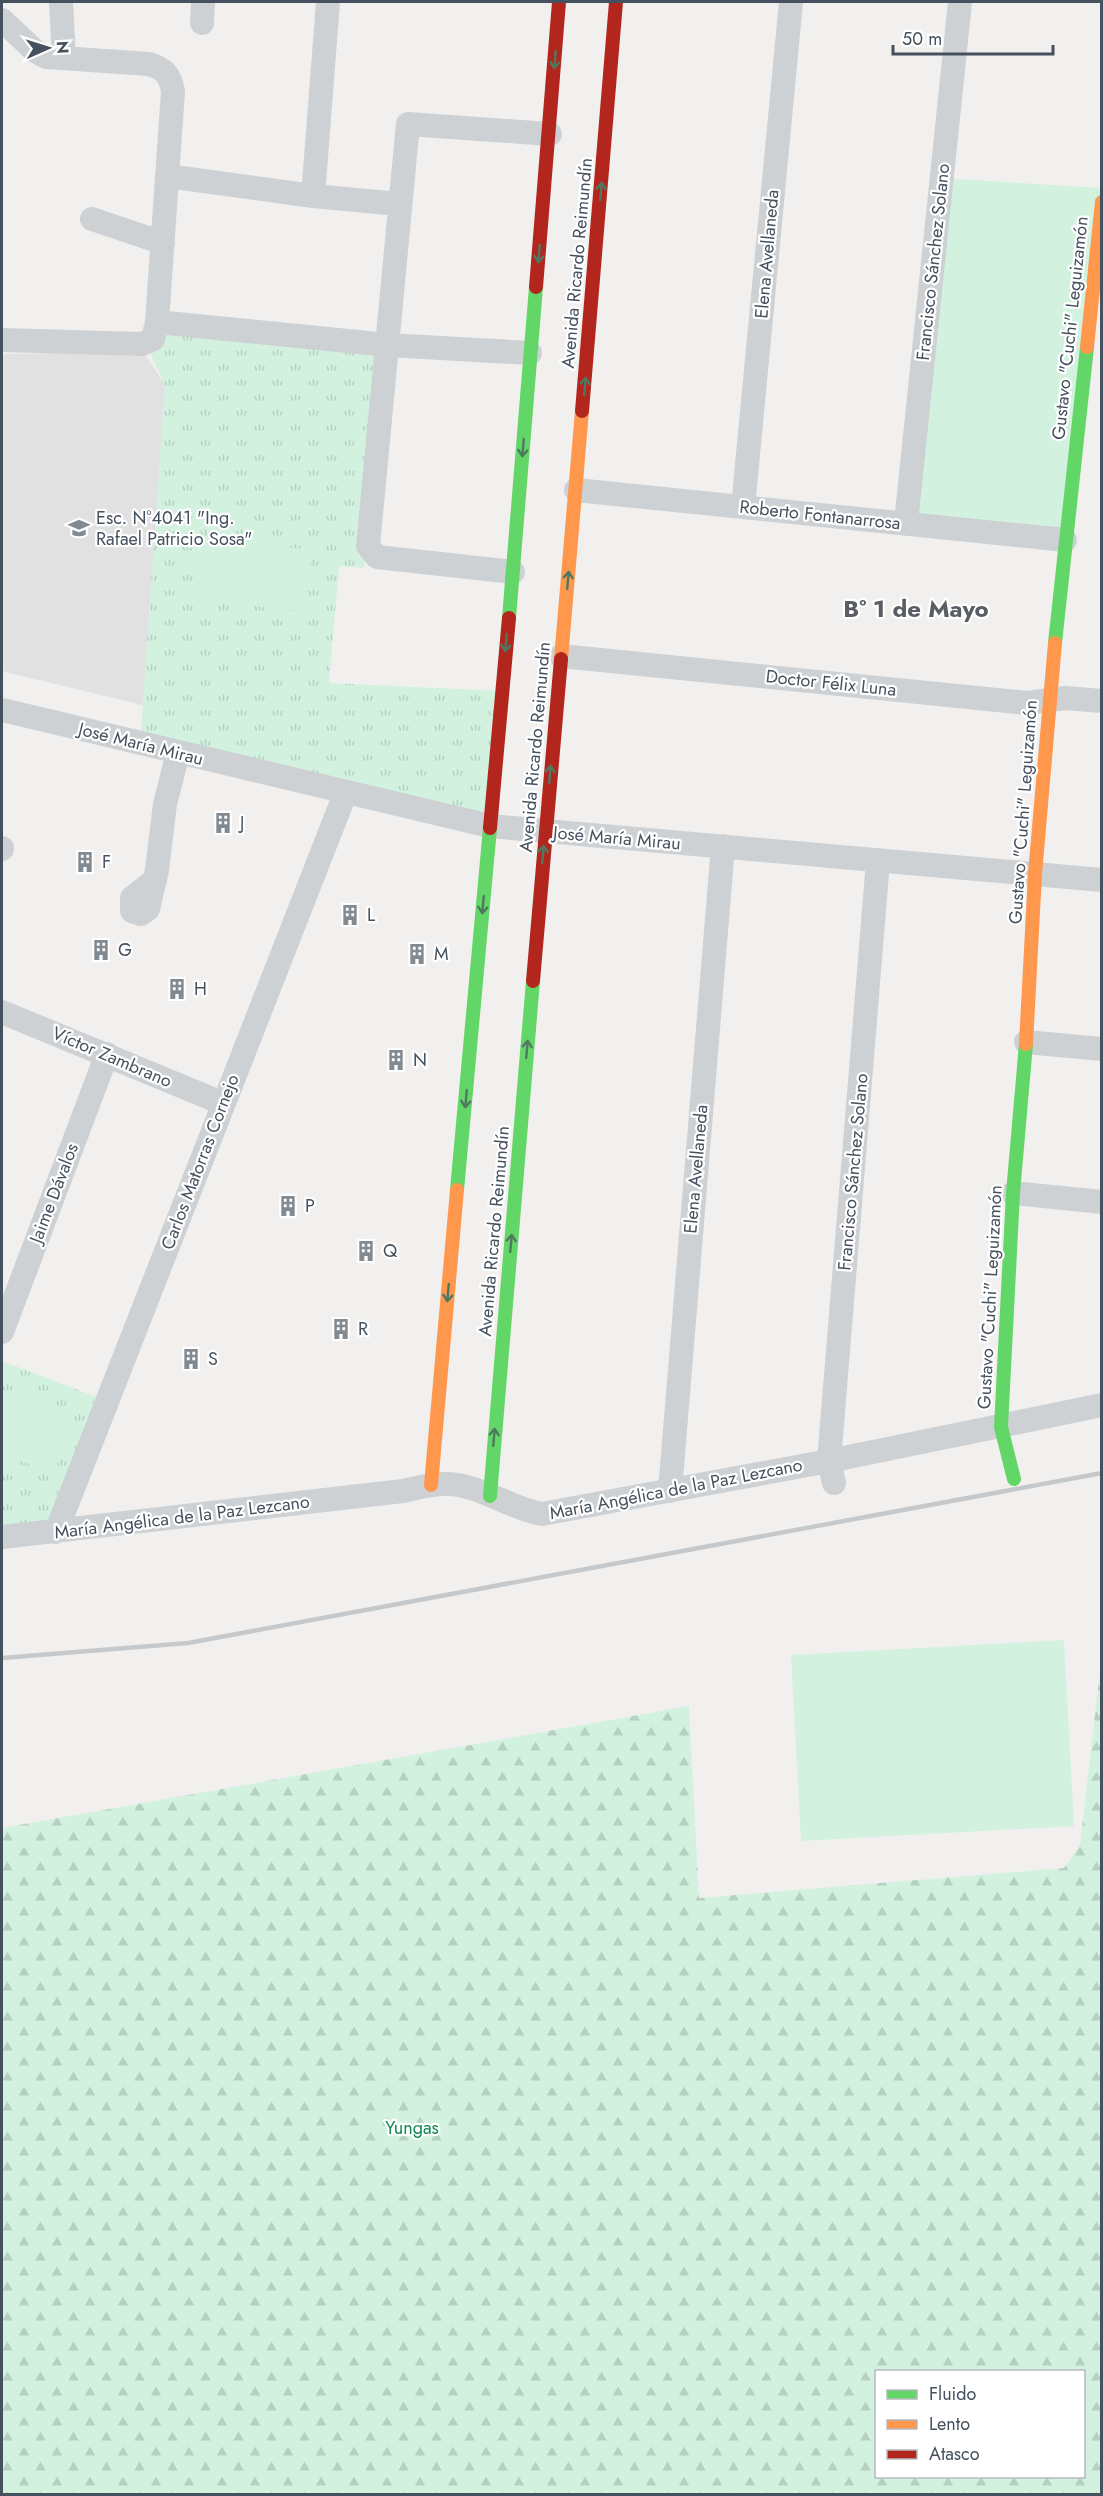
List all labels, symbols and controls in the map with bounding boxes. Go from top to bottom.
north arrow [18,18,78,78]
scale bar [893,18,1054,56]
text: 50 m [902,26,942,52]
text: N [51,40,74,54]
one-way arrow [549,49,560,69]
street label: Avenida Ricardo Reimundín [555,157,599,369]
street label: Francisco Sánchez Solano [910,162,956,362]
one-way arrow [596,182,607,202]
street label: Elena Avellaneda [748,188,786,320]
street label: Gustavo "Cuchi" Leguizamón [1045,215,1095,441]
one-way arrow [533,244,544,264]
one-way arrow [580,376,591,396]
one-way arrow [517,438,528,458]
street label: Roberto Fontanarrosa [738,494,902,536]
place label: Esc. N°4041 "Ing. Rafael Patricio Sosa" [96,505,252,552]
school or university icon: Esc. N°4041 "Ing. Rafael Patricio Sosa" [67,516,91,540]
one-way arrow [563,570,574,590]
district label: Bº 1 de Mayo [843,591,989,626]
one-way arrow [500,632,511,652]
street label: Avenida Ricardo Reimundín [513,641,557,853]
street label: Doctor Félix Luna [764,663,898,703]
street label: Gustavo "Cuchi" Leguizamón [1002,699,1044,925]
street label: José María Mirau [74,715,206,772]
one-way arrow [545,765,556,785]
place label: J [238,810,244,836]
building icon: J [211,811,235,835]
street label: José María Mirau [550,819,682,857]
one-way arrow [538,845,549,865]
place label: F [102,849,111,875]
building icon: F [73,850,97,874]
one-way arrow [477,895,488,914]
place label: L [367,902,375,928]
building icon: L [338,903,362,927]
place label: G [118,937,132,963]
building icon: G [89,938,113,962]
place label: M [434,941,449,967]
building icon: M [405,942,429,966]
place label: H [194,976,207,1002]
building icon: H [165,977,189,1001]
street label: Víctor Zambrano [48,1020,176,1094]
one-way arrow [522,1039,533,1059]
place label: N [413,1047,427,1073]
building icon: N [384,1048,408,1072]
street label: Carlos Matorras Cornejo [154,1070,246,1254]
street label: Francisco Sánchez Solano [831,1072,875,1272]
one-way arrow [460,1089,471,1109]
street label: Elena Avellaneda [677,1103,715,1235]
street label: Avenida Ricardo Reimundín [472,1125,516,1337]
street label: Jaime Dávalos [22,1139,85,1249]
street label: Gustavo "Cuchi" Leguizamón [971,1184,1009,1410]
place label: P [305,1193,315,1219]
building icon: P [276,1194,300,1218]
one-way arrow [506,1234,517,1253]
place label: Q [383,1238,398,1264]
building icon: Q [354,1239,378,1263]
one-way arrow [442,1283,453,1303]
place label: R [358,1316,368,1342]
building icon: R [329,1317,353,1341]
place label: S [208,1346,218,1372]
building icon: S [179,1347,203,1371]
one-way arrow [489,1428,500,1448]
street label: María Angélica de la Paz Lezcano [547,1452,805,1526]
street label: María Angélica de la Paz Lezcano [53,1488,311,1546]
park label: Yungas [385,2115,439,2141]
legend [875,2370,1085,2478]
text: Fluido [929,2381,977,2407]
text: Lento [929,2411,970,2437]
text: Atasco [929,2441,980,2467]

